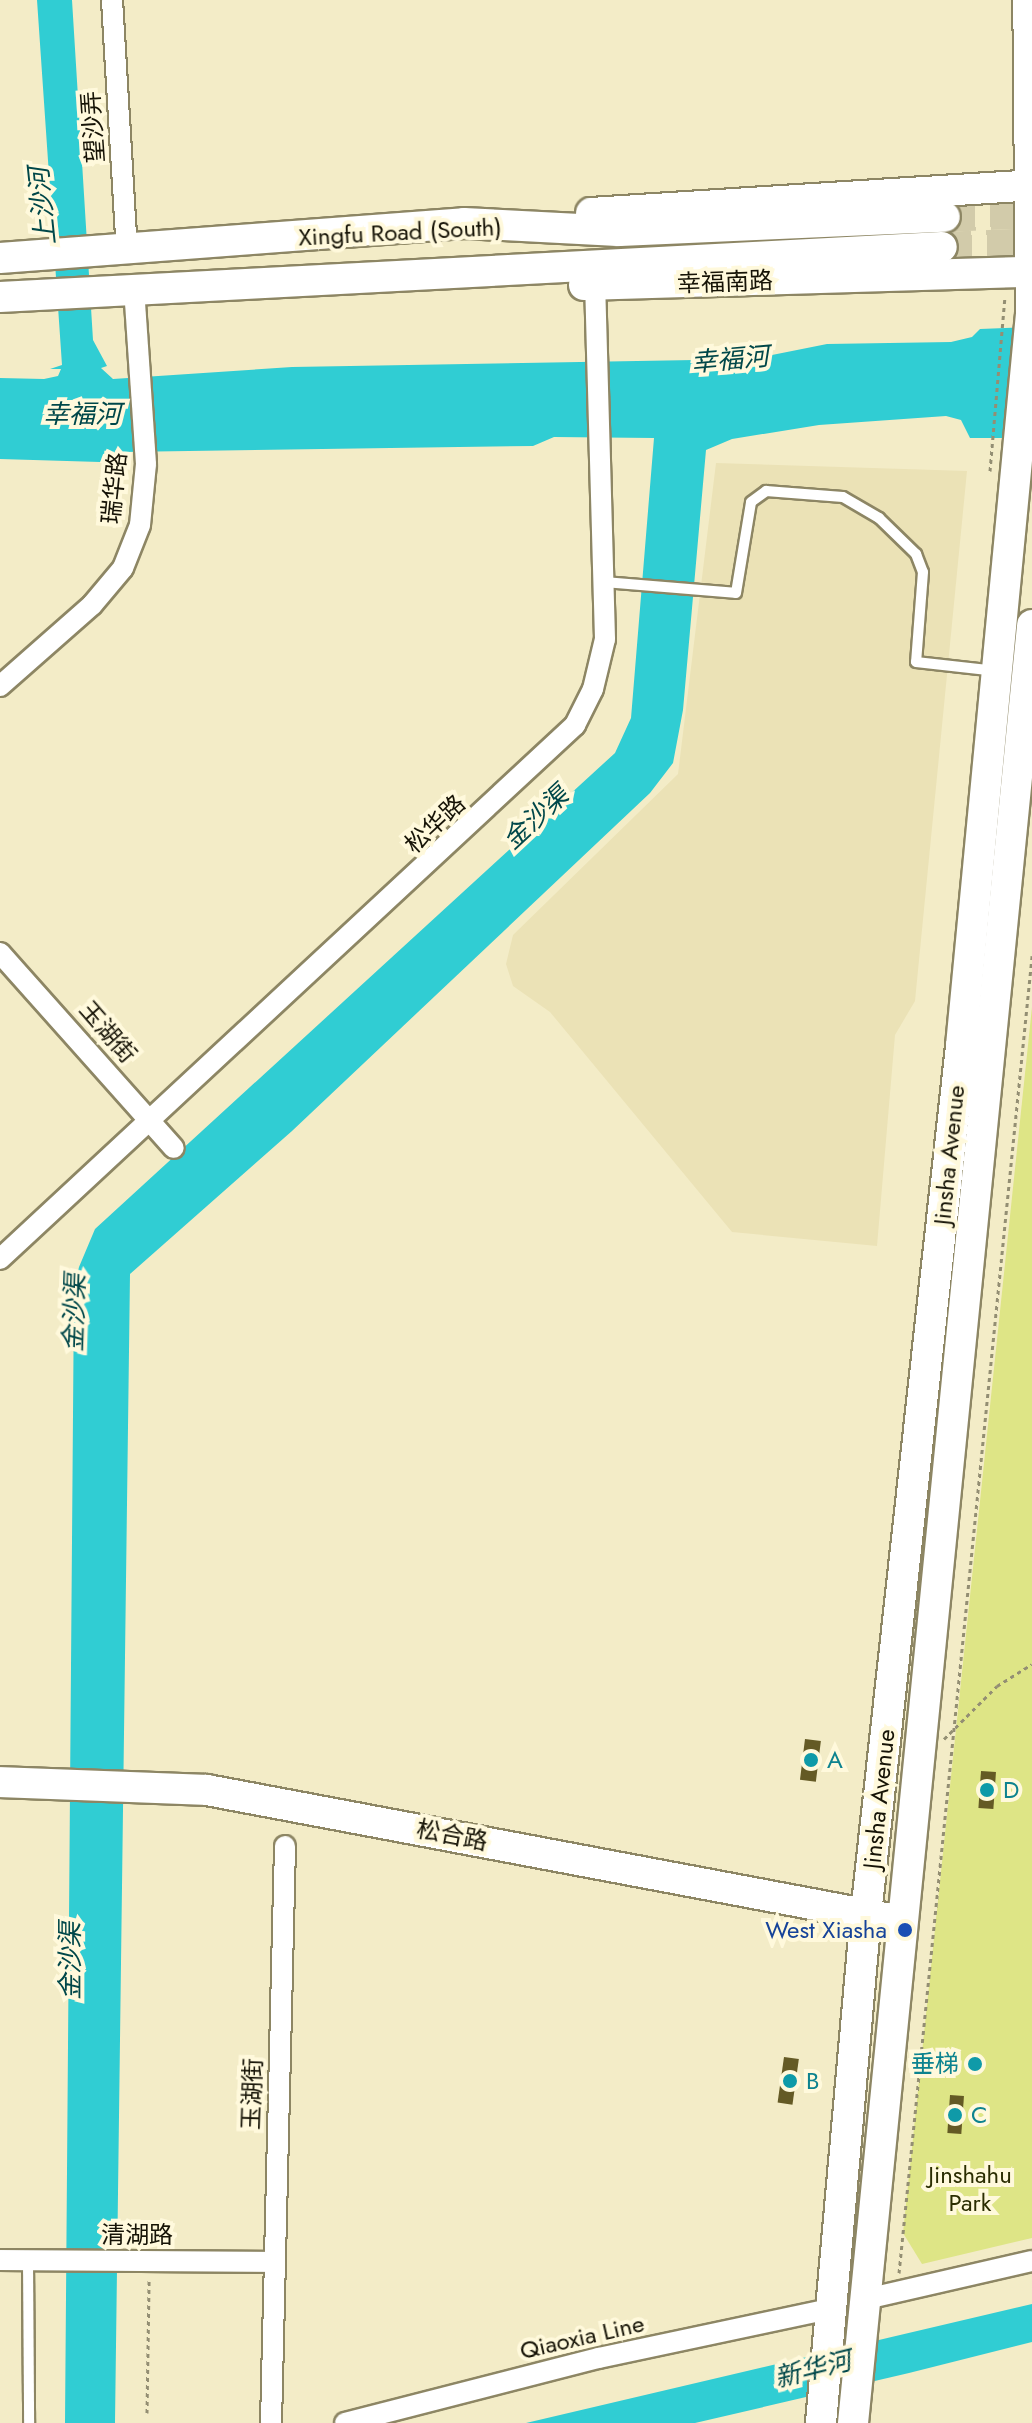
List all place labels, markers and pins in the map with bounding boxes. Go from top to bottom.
place label: A [827,1746,843,1774]
marker: A [802,1751,820,1769]
place label: D [1003,1776,1019,1804]
marker: D [978,1781,996,1799]
place label: West Xiasha [765,1916,887,1944]
marker: West Xiasha [894,1919,916,1941]
place label: 垂梯 [911,2050,959,2078]
marker: 垂梯 [966,2055,984,2073]
place label: B [806,2067,819,2095]
marker: B [781,2072,799,2090]
place label: C [971,2101,987,2129]
marker: C [946,2106,964,2124]

